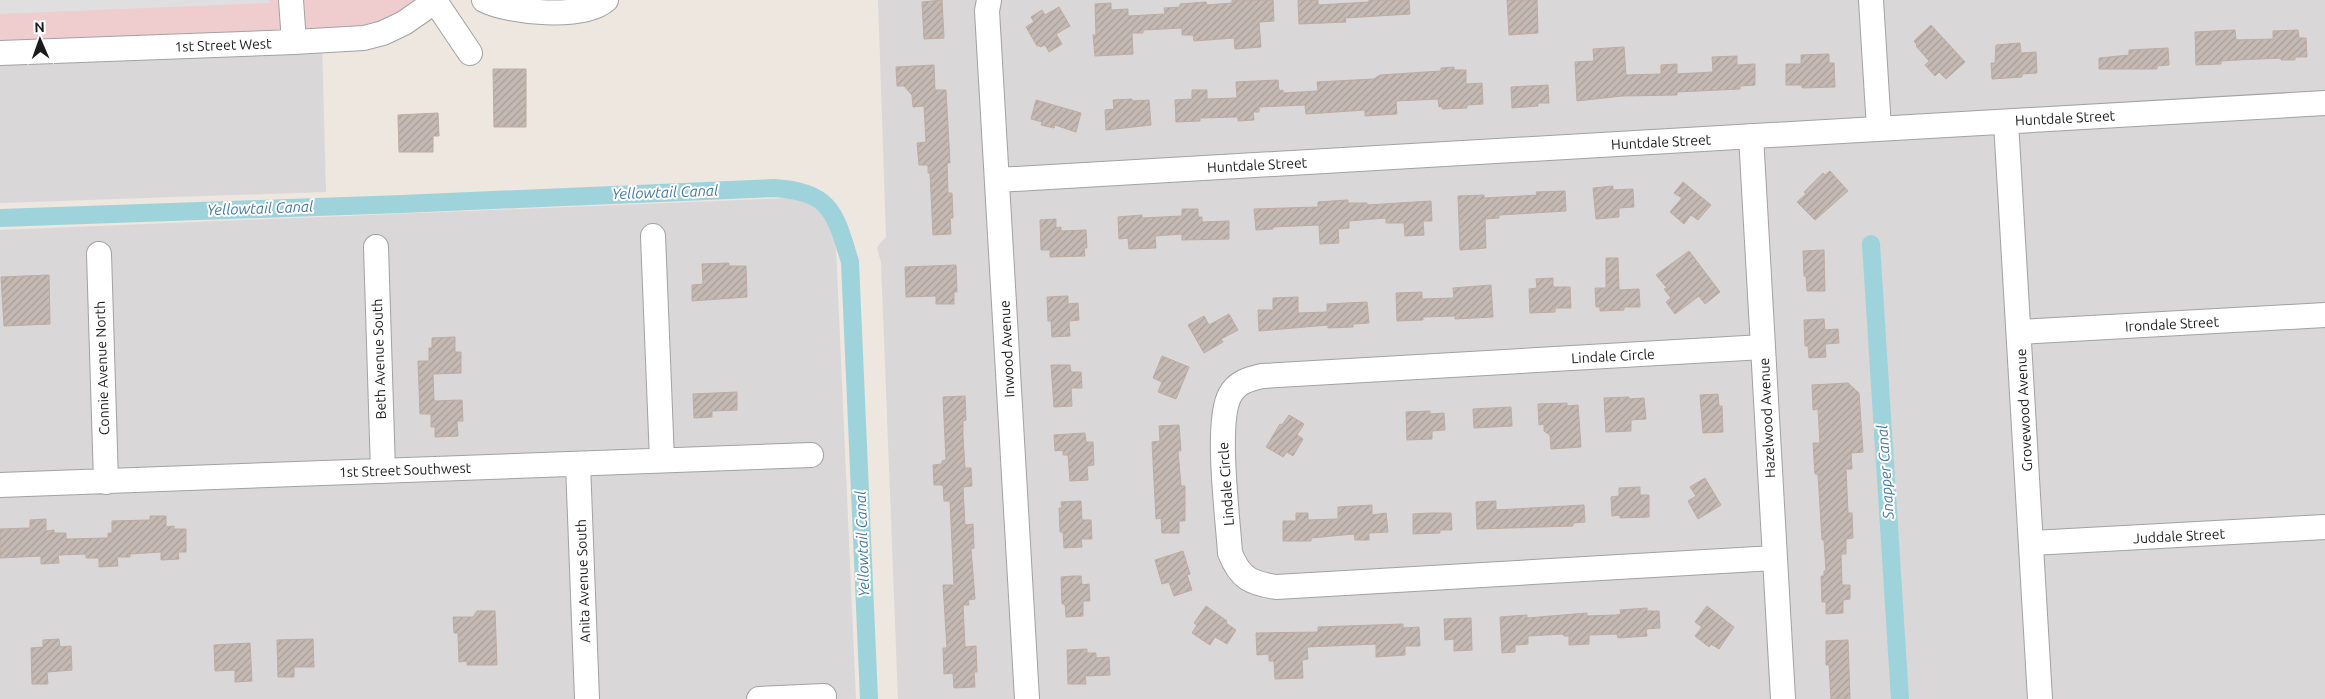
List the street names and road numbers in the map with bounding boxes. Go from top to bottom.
street label: 1st Street West [174,35,272,55]
street label: Huntdale Street [2015,107,2116,129]
street label: Huntdale Street [1611,131,1712,153]
street label: Huntdale Street [1207,154,1308,176]
street label: Beth Avenue South [369,298,389,420]
street label: Inwood Avenue [996,300,1018,398]
street label: Connie Avenue North [92,301,112,435]
street label: Irondale Street [2125,314,2220,334]
street label: Lindale Circle [1571,346,1655,366]
street label: Grovewood Avenue [2013,348,2035,472]
street label: Hazelwood Avenue [1756,357,1778,479]
street label: Lindale Circle [1215,442,1237,526]
street label: 1st Street Southwest [339,460,472,480]
street label: Anita Avenue South [573,519,593,643]
street label: Juddale Street [2133,526,2226,546]

